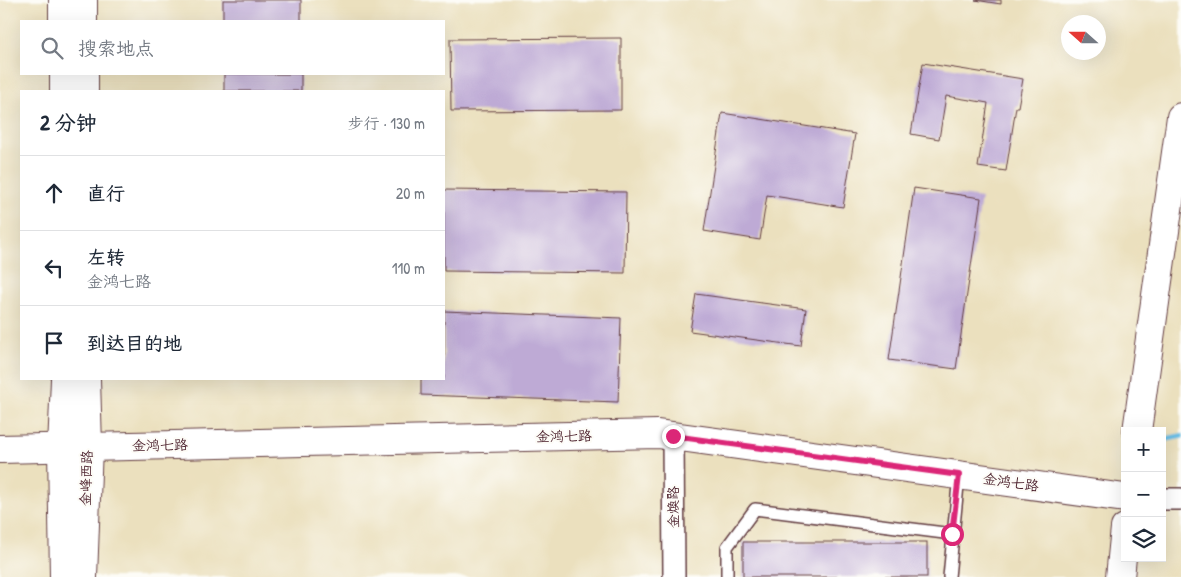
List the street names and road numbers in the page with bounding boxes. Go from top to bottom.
street label: 金鸿七路 [536,426,592,445]
street label: 金鸿七路 [132,435,188,454]
street label: 金峰西路 [75,450,96,506]
street label: 金鸿七路 [982,468,1040,495]
street label: 金焕路 [663,486,682,528]

